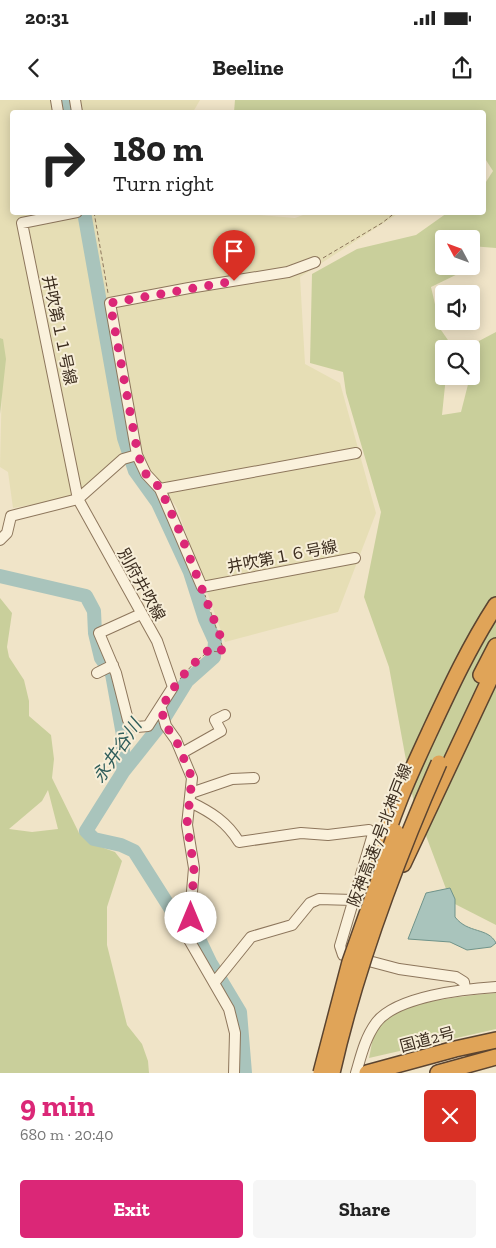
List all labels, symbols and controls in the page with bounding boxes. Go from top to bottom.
text: 20:31 [25,6,69,29]
icon: back [20,54,48,82]
text: Beeline [212,54,284,81]
icon: share [448,54,476,82]
text: 180 m [113,128,203,170]
icon: right [30,130,95,195]
text: Turn right [113,170,214,197]
pin [213,230,255,281]
north arrow [435,230,480,275]
map controls [435,230,480,385]
icon: arrive [220,237,248,265]
street label: 井吹第１１号線 [39,273,80,387]
button: sound [435,285,480,330]
button: search [435,340,480,385]
street label: 井吹第１６号線 [225,536,339,577]
street label: 別府井吹線 [114,545,169,624]
water label: 永井谷川 [88,713,147,787]
street label: 阪神高速7号北神戸線 [343,761,415,909]
position arrow [164,891,216,943]
street label: 国道2号 [398,1023,457,1056]
text: 9 min [20,1088,95,1124]
button: close [424,1090,476,1142]
text: 680 m · 20:40 [20,1125,113,1144]
button: Exit [20,1180,243,1238]
button: Share [253,1180,476,1238]

